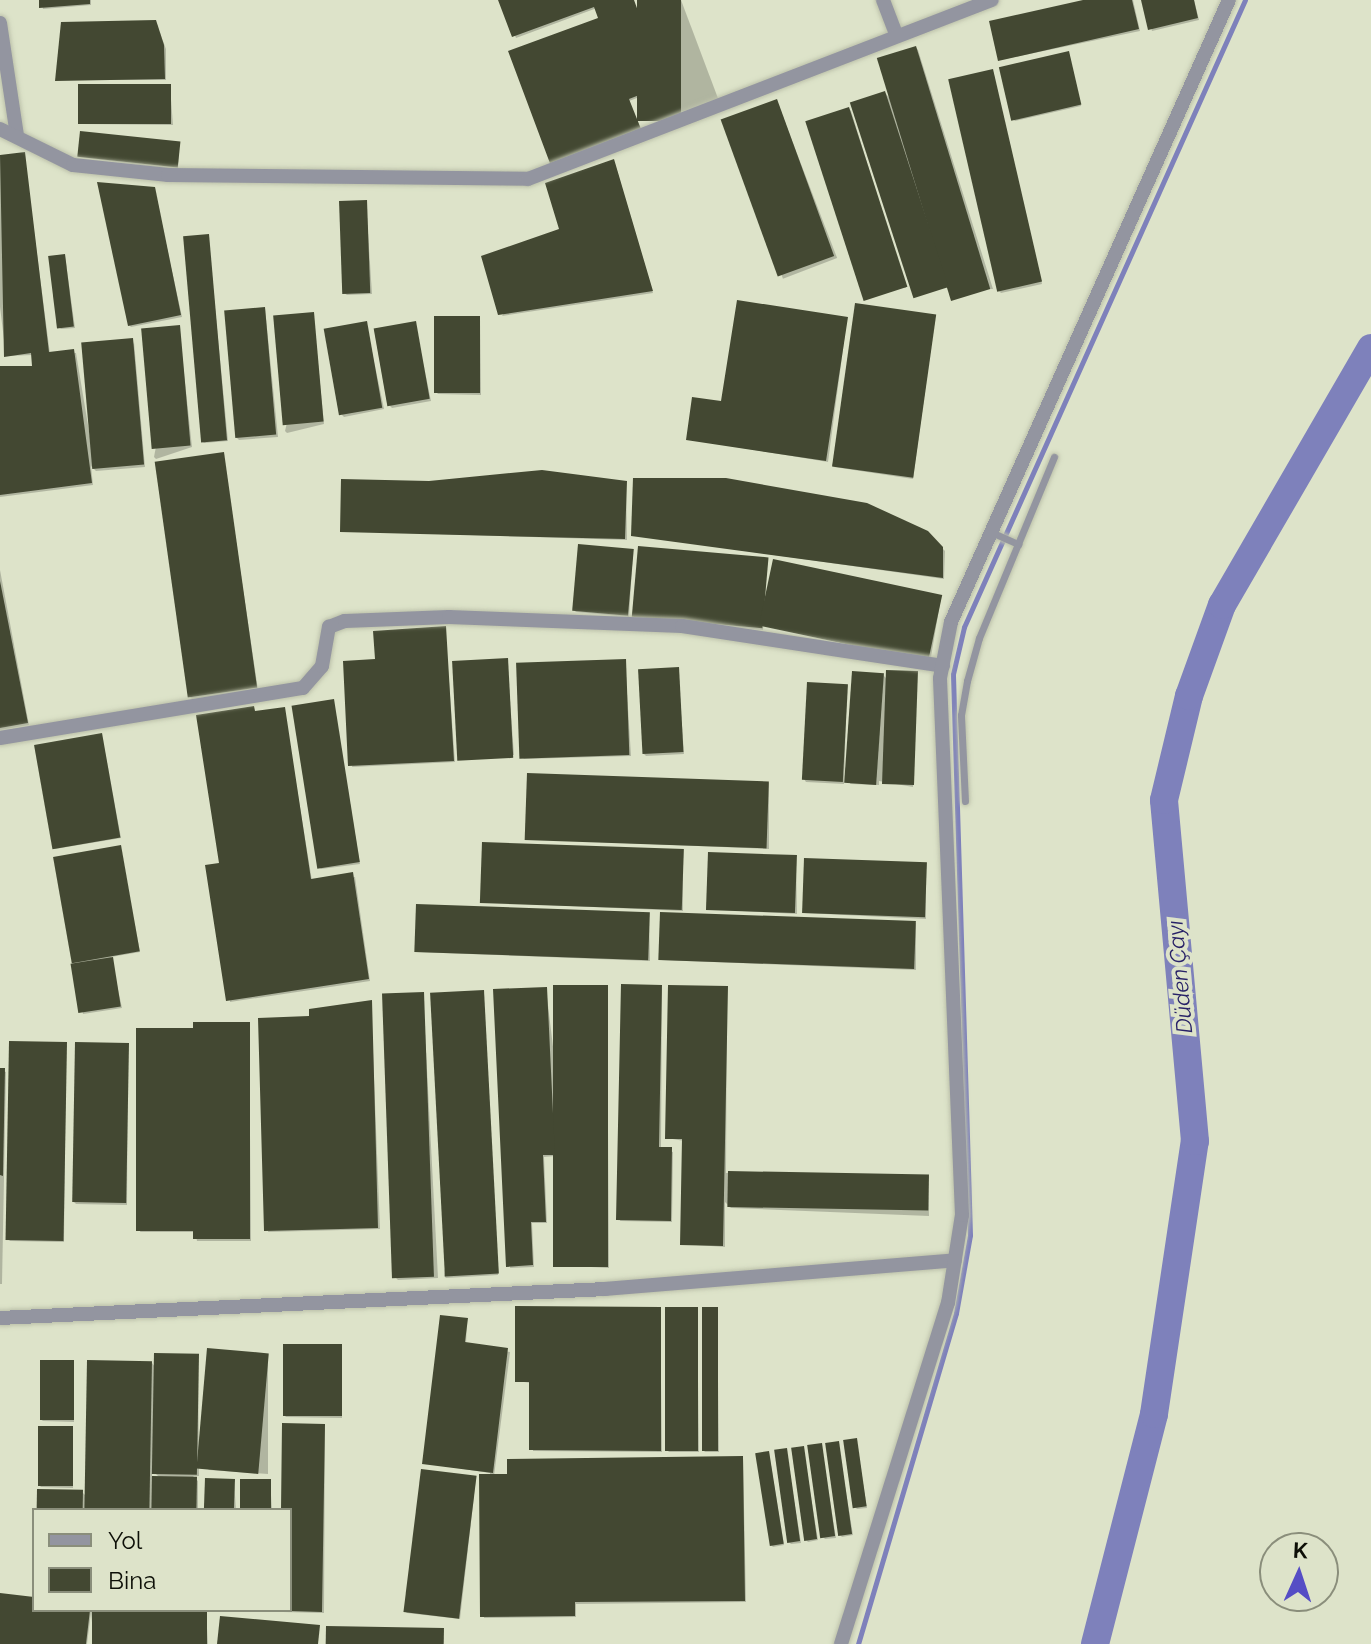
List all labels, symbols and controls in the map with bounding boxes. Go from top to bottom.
water label: Düden Çayı [1162,919,1198,1035]
legend [32,1508,292,1612]
text: Yol [108,1526,142,1555]
north arrow [1259,1532,1339,1612]
text: K [1292,1537,1308,1563]
text: Bina [108,1566,156,1595]

